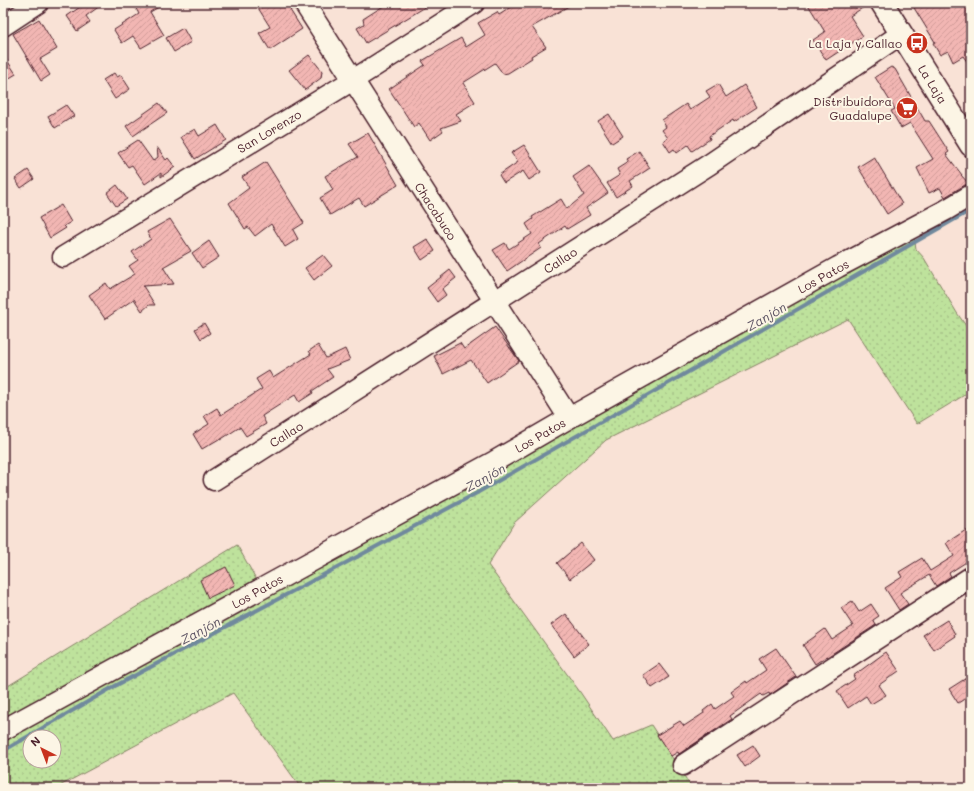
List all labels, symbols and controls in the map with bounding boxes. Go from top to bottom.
bus stop icon: La Laja y Callao [904,30,930,56]
place label: La Laja y Callao [808,35,902,51]
street label: La Laja [915,62,951,106]
place label: Distribuidora Guadalupe [813,93,892,123]
supermarket icon: Distribuidora Guadalupe [894,95,920,121]
street label: San Lorenzo [234,106,304,156]
street label: Chacabuco [411,179,461,243]
street label: Callao [540,243,580,277]
street label: Los Patos [795,255,852,297]
water label: Zanjón [743,298,789,334]
street label: Los Patos [512,414,568,456]
street label: Callao [266,417,306,451]
water label: Zanjón [462,459,508,495]
street label: Los Patos [229,570,286,612]
water label: Zanjón [177,612,223,648]
north arrow [22,729,62,769]
text: N [27,733,43,750]

